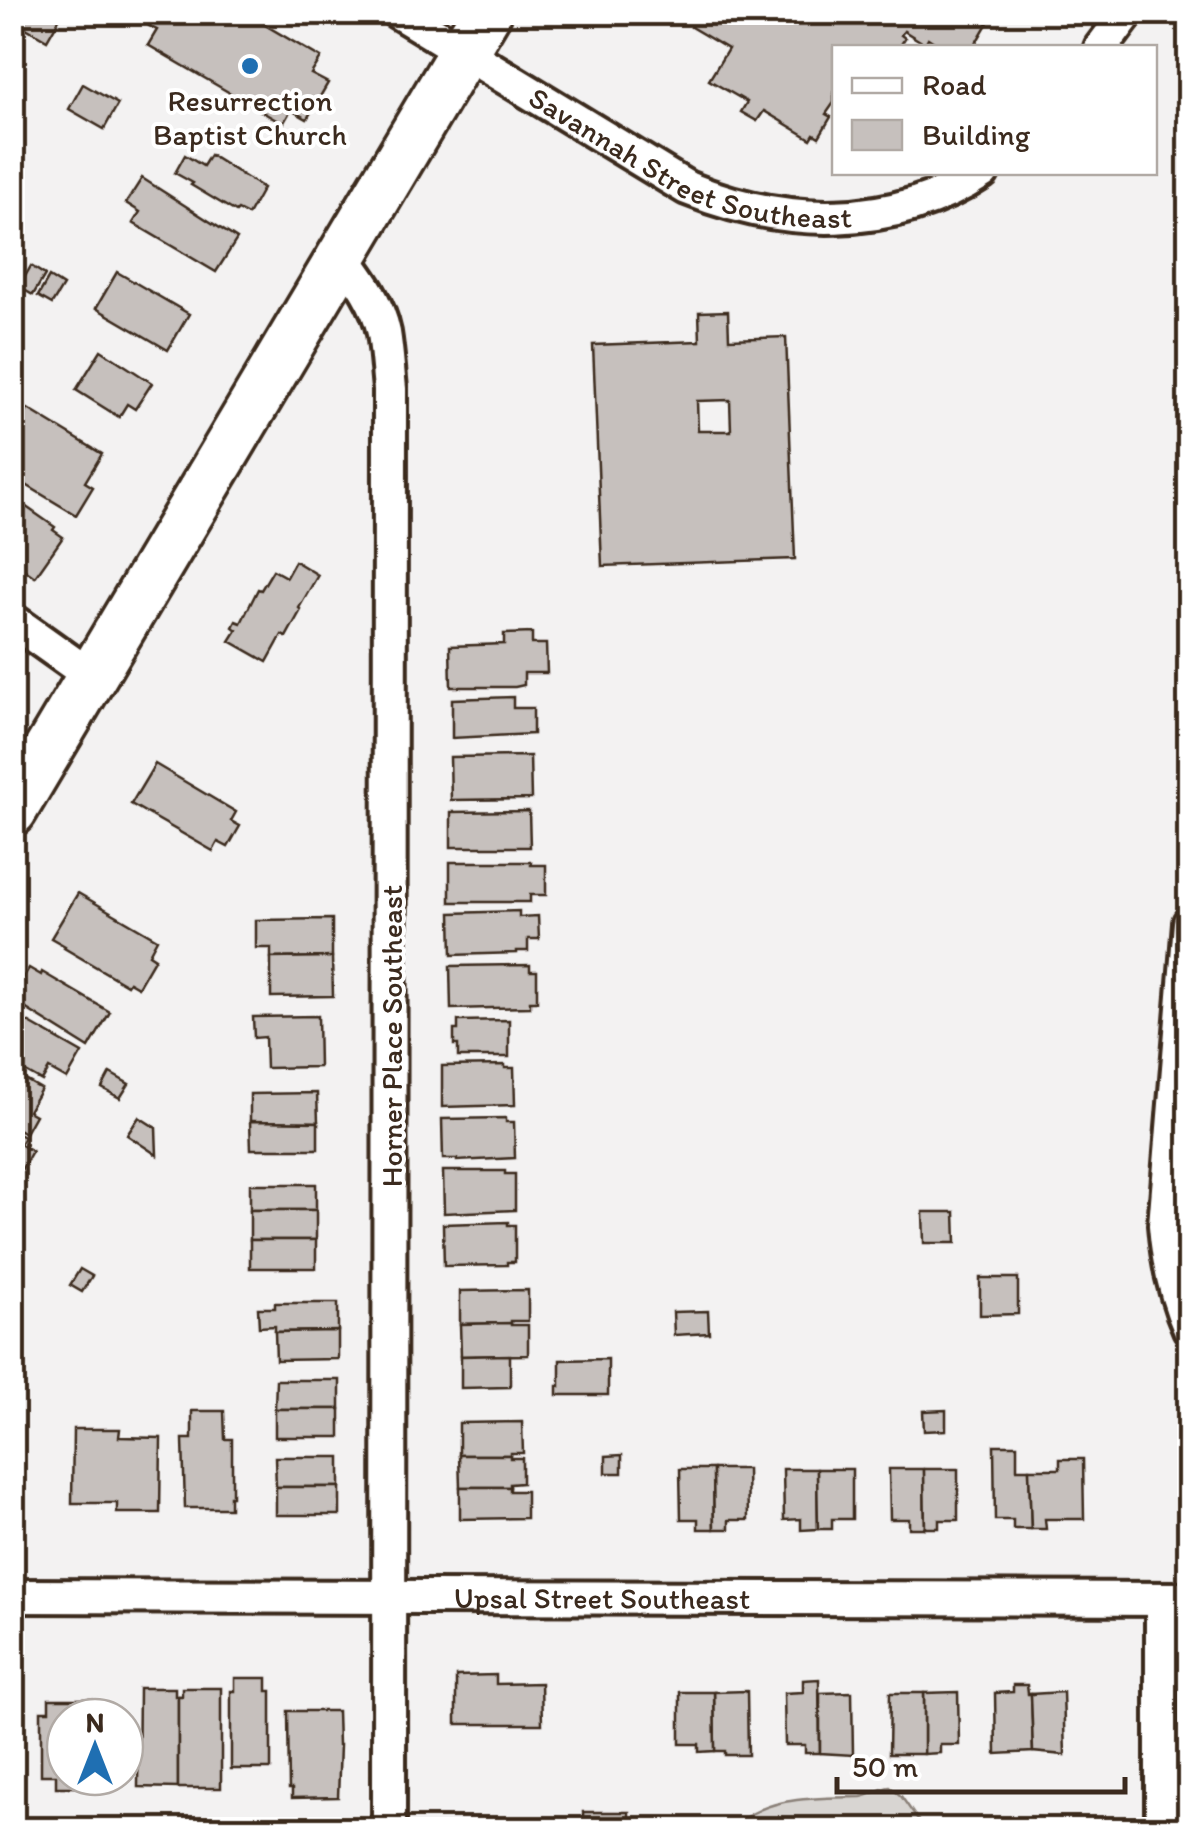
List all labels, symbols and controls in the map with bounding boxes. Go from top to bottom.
legend [832,45,1157,175]
marker: Resurrection Baptist Church [239,55,261,77]
text: Road [922,66,987,103]
street label: Savannah Street Southeast [523,78,853,235]
place label: Resurrection Baptist Church [153,82,347,153]
text: Building [922,116,1031,153]
street label: Horner Place Southeast [373,885,410,1187]
street label: Upsal Street Southeast [454,1579,750,1616]
north arrow [45,1697,145,1797]
text: N [86,1705,104,1739]
scale bar [837,1732,1124,1794]
text: 50 m [852,1748,918,1785]

